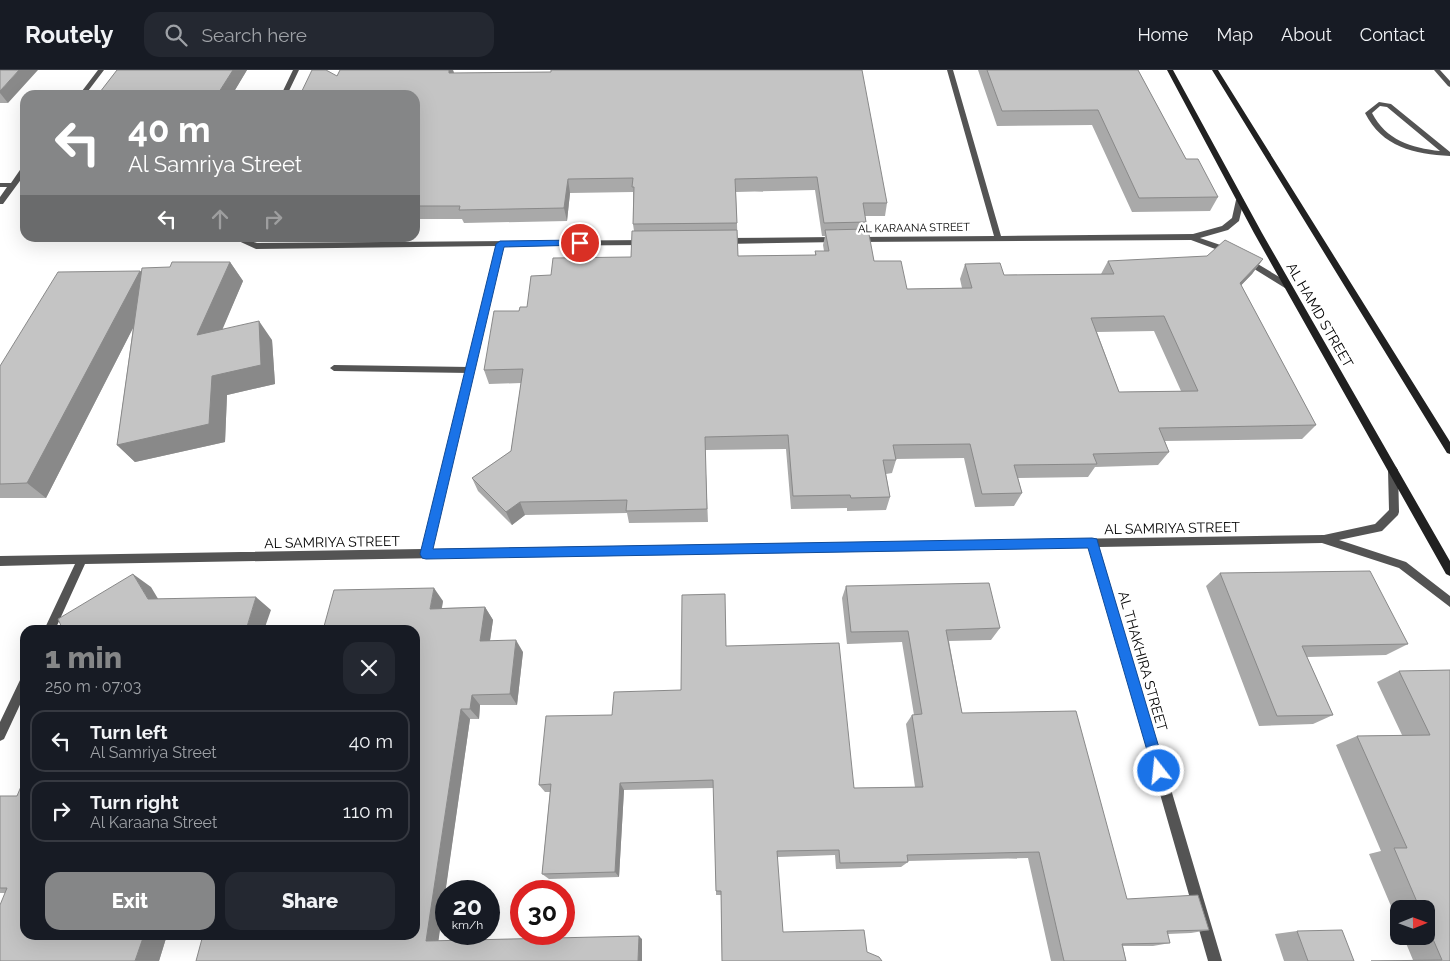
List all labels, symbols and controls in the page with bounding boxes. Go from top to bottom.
search box [144,12,494,57]
text: Routely [25,20,114,49]
icon: search [162,21,190,49]
text: Search here [202,24,307,46]
text: Home [1137,24,1188,45]
text: Map [1216,24,1253,45]
text: About [1281,24,1332,45]
text: Contact [1360,24,1425,45]
text: 40 m [128,109,210,150]
icon: left [45,110,110,175]
text: Al Samriya Street [128,151,302,177]
icon: left [153,205,181,233]
icon: ahead [206,205,234,233]
icon: right [259,205,287,233]
street label: AL KARAANA STREET [858,221,970,235]
pin [559,222,601,264]
icon: arrive [566,229,594,257]
street label: AL HAMD STREET [1284,260,1357,371]
street label: AL SAMRIYA STREET [1104,519,1240,537]
street label: AL SAMRIYA STREET [264,533,400,551]
street label: AL THAKHIRA STREET [1115,589,1171,733]
text: 1 min [45,640,122,675]
button: close [343,642,395,694]
text: 250 m · 07:03 [45,677,141,696]
text: Turn left [90,721,167,743]
icon: left [47,727,75,755]
text: 40 m [349,730,393,752]
text: Al Samriya Street [90,743,217,762]
position arrow [1132,744,1184,796]
text: Turn right [90,791,179,813]
icon: right [47,797,75,825]
text: 110 m [343,800,393,822]
text: Al Karaana Street [90,813,217,832]
button: Exit [45,872,215,930]
button: Share [225,872,395,930]
speed limit sign: 30 [510,880,575,945]
text: 20 [453,891,482,921]
north arrow [1390,900,1435,945]
map controls [1390,900,1435,945]
text: km/h [452,918,483,932]

